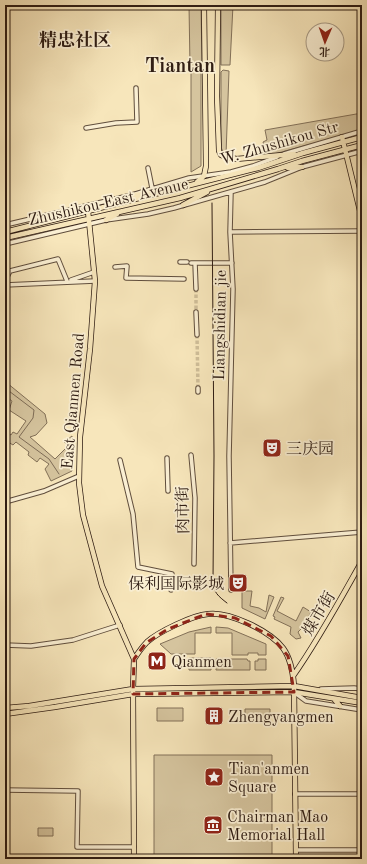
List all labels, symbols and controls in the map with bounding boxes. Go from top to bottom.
north arrow [305,22,345,62]
district label: 精忠社区 [39,30,111,50]
text: 北 [319,45,330,57]
district label: Tiantan [145,57,215,77]
street label: W. Zhushikou Str [218,119,341,169]
street label: Zhushikou East Avenue [27,177,190,229]
street label: Liangshidian jie [212,270,230,381]
street label: East Qianmen Road [60,332,88,470]
theatre icon: 三庆园 [261,437,283,459]
place label: 三庆园 [286,440,334,458]
street label: 肉市街 [174,486,192,534]
theatre icon: 保利国际影城 [227,572,249,594]
place label: 保利国际影城 [128,575,224,593]
street label: 煤市街 [299,588,339,639]
metro station icon: Qianmen [146,650,168,672]
place label: Qianmen [171,655,232,671]
building icon: Zhengyangmen [203,705,225,727]
place label: Zhengyangmen [228,710,334,726]
place label: Tian'anmen Square [228,762,310,796]
place icon: Tian'anmen Square [203,766,225,788]
place label: Chairman Mao Memorial Hall [227,810,328,844]
museum icon: Chairman Mao Memorial Hall [202,814,224,836]

